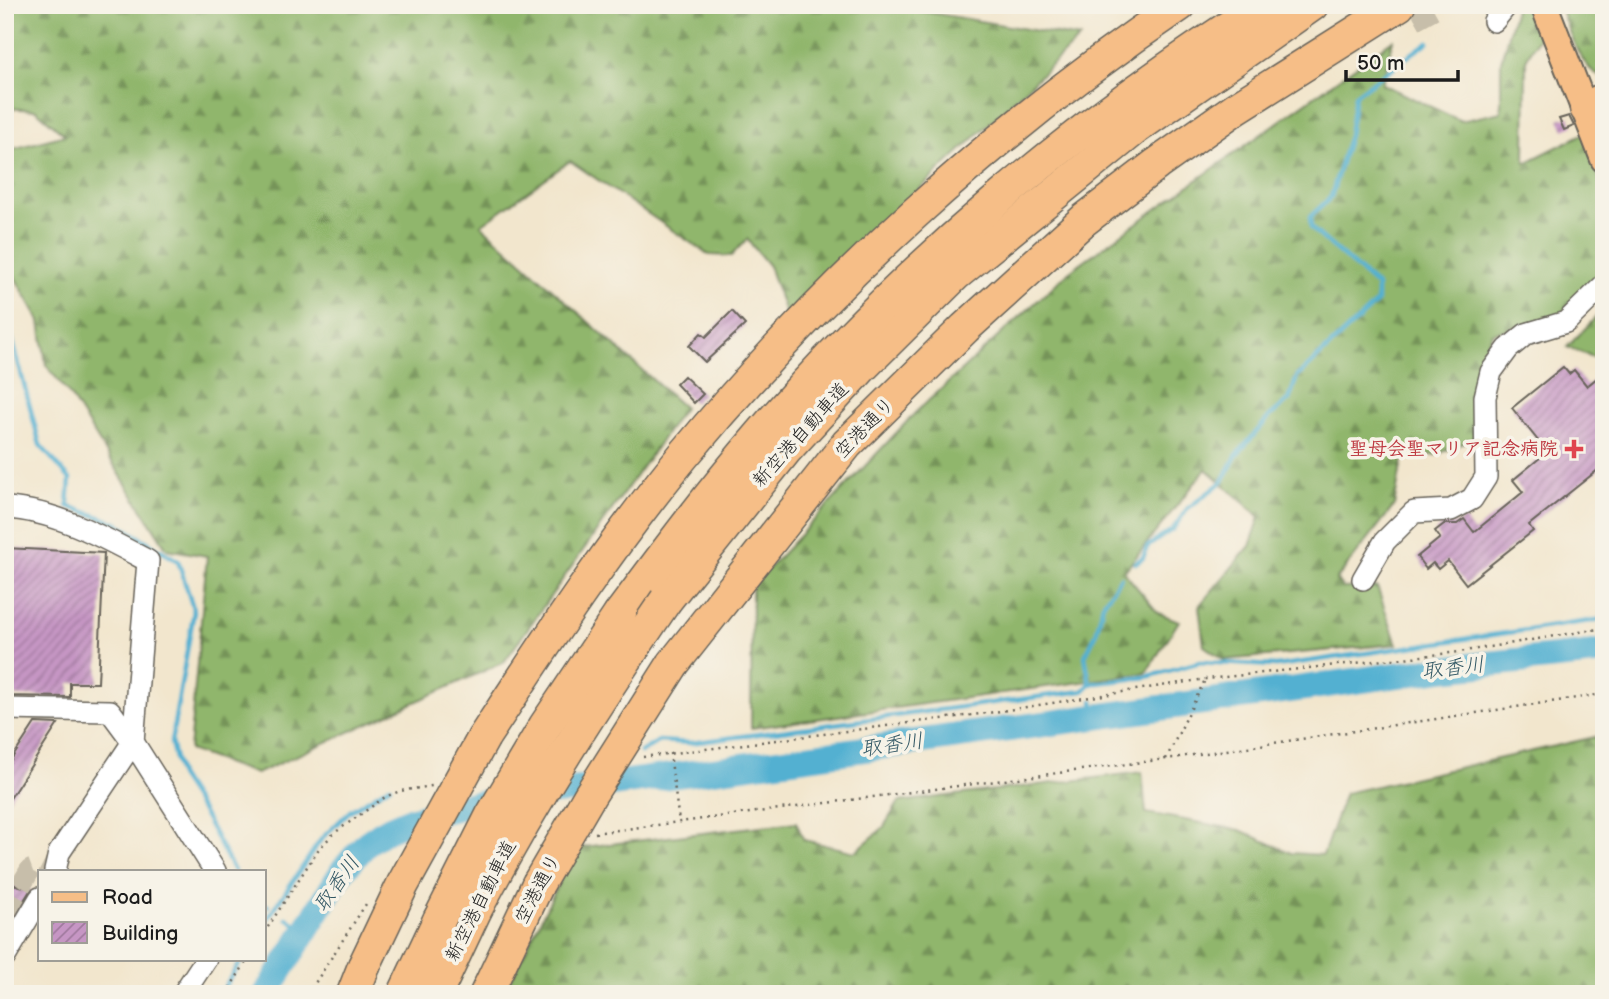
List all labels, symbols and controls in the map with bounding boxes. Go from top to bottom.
scale bar [1346,38,1458,82]
text: 50 m [1357,51,1404,76]
street label: 新空港自動車道 [748,378,854,492]
street label: 空港通り [830,393,900,463]
place label: 聖母会聖マリア記念病院 [1349,438,1558,461]
marker: 聖母会聖マリア記念病院 [1564,439,1584,459]
water label: 取香川 [1420,652,1486,684]
water label: 取香川 [859,728,925,762]
street label: 新空港自動車道 [441,837,521,965]
street label: 空港通り [510,850,566,928]
water label: 取香川 [309,851,365,917]
legend [38,870,266,960]
text: Road [102,885,153,910]
text: Building [102,921,178,946]

